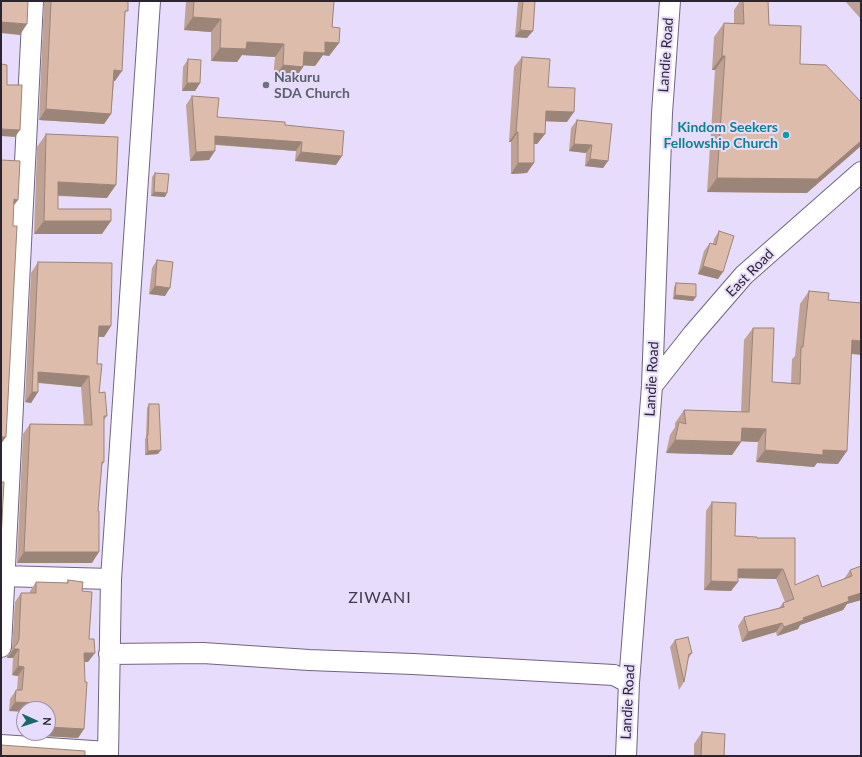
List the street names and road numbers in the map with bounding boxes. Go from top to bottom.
street label: Landie Road [655,17,677,93]
street label: East Road [723,246,777,300]
street label: Landie Road [642,341,662,417]
street label: Landie Road [618,664,638,740]

